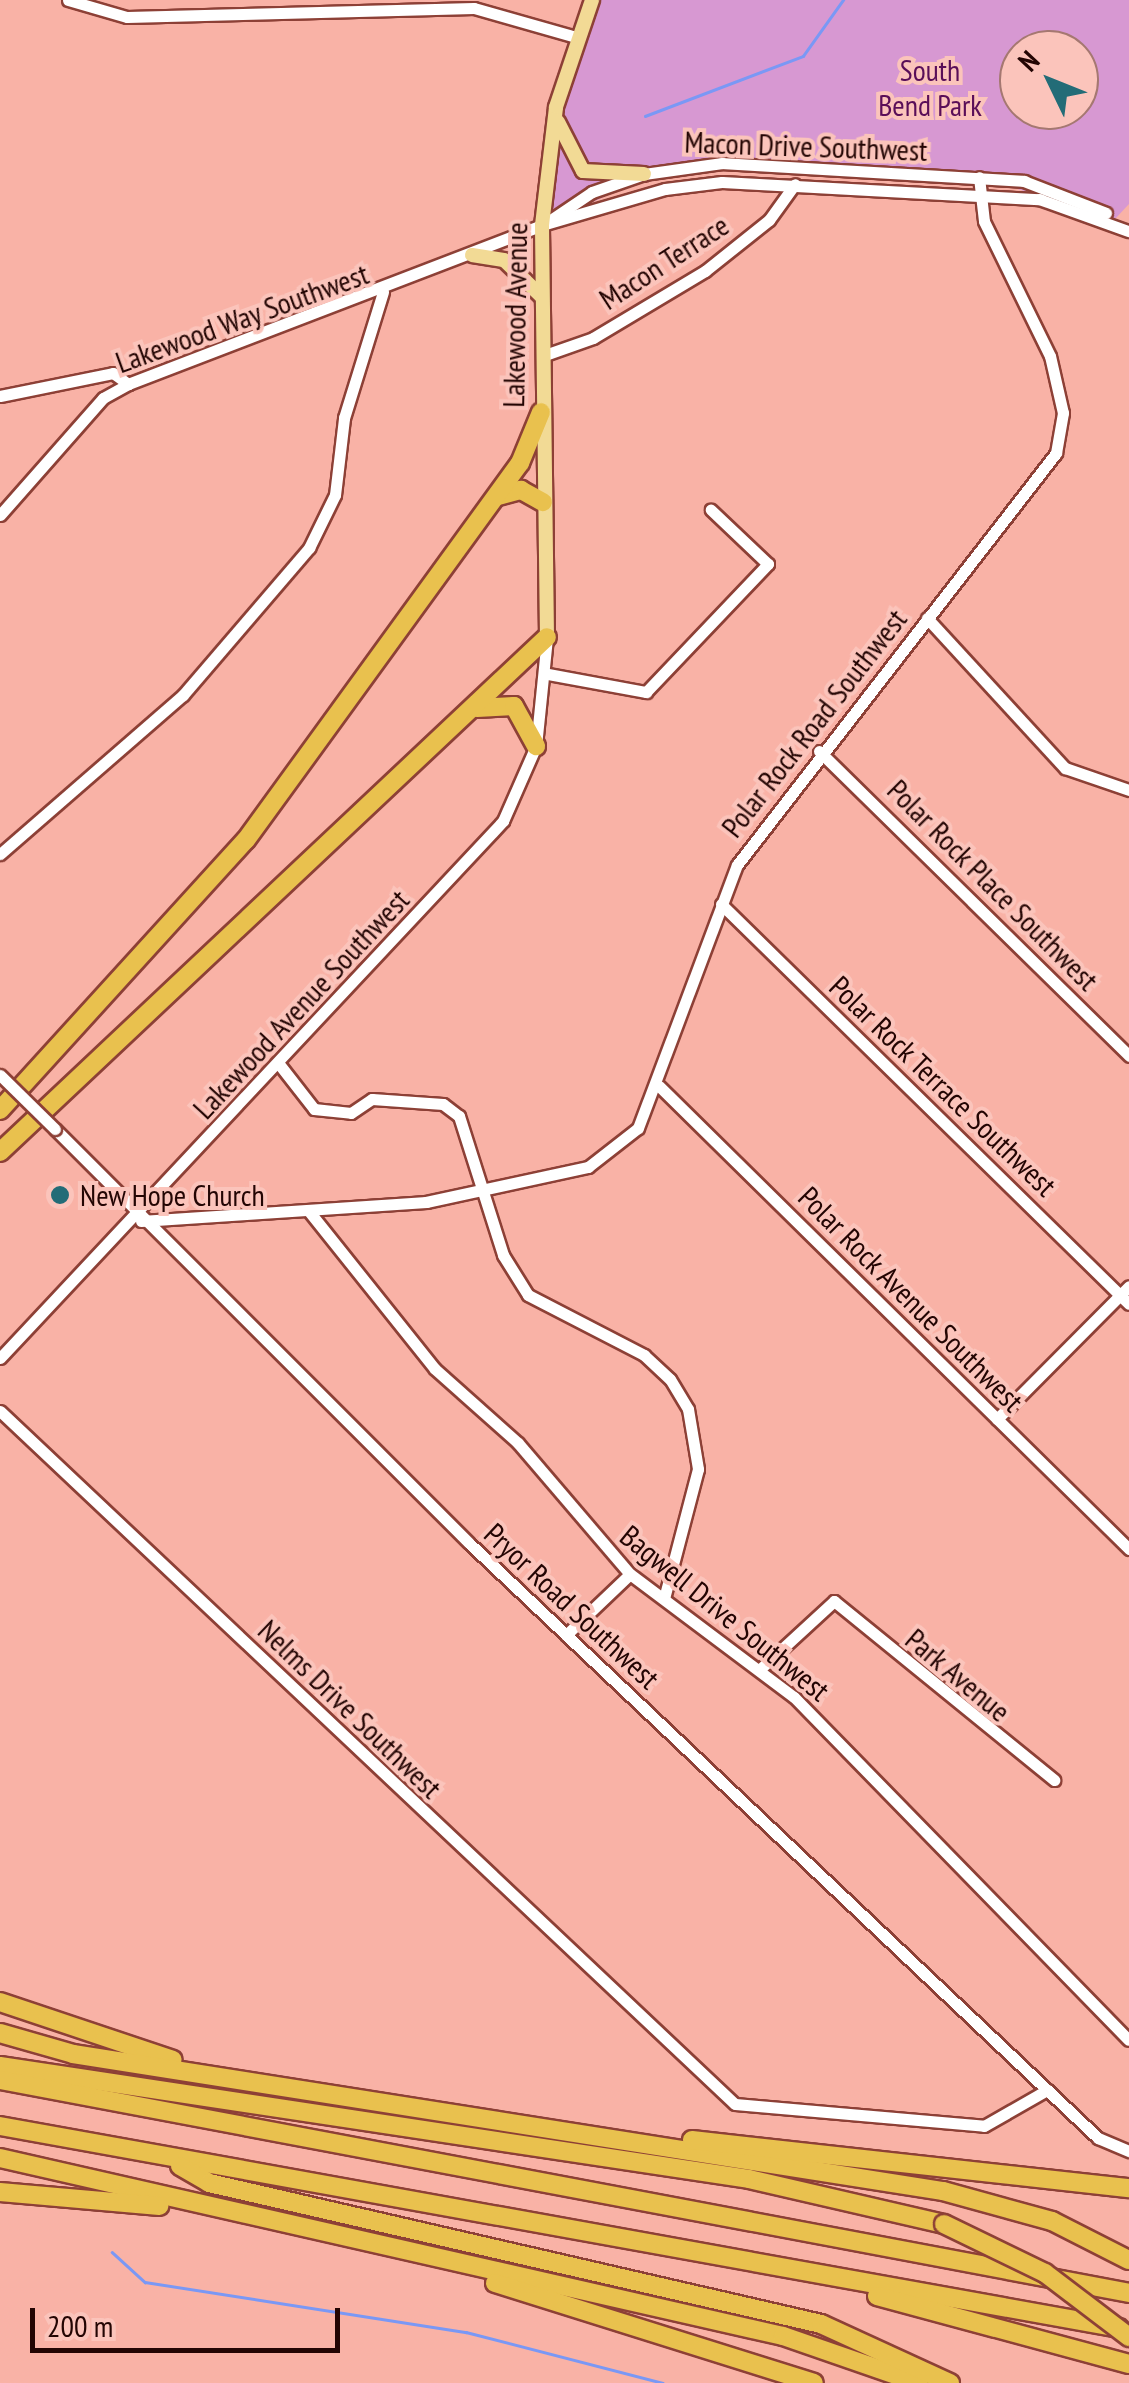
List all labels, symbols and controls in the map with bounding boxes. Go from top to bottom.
north arrow [999,30,1099,130]
text: N [1009,42,1047,79]
park label: South Bend Park [878,52,982,122]
street label: Macon Drive Southwest [684,124,928,168]
street label: Macon Terrace [592,207,736,317]
street label: Lakewood Avenue [495,222,535,408]
street label: Lakewood Way Southwest [110,255,374,381]
street label: Polar Rock Road Southwest [714,602,914,844]
street label: Polar Rock Place Southwest [880,772,1106,998]
street label: Lakewood Avenue Southwest [185,882,417,1126]
street label: Polar Rock Terrace Southwest [822,968,1064,1204]
place label: New Hope Church [80,1177,265,1213]
street label: Polar Rock Avenue Southwest [791,1179,1031,1419]
marker: New Hope Church [49,1184,71,1206]
street label: Pryor Road Southwest [477,1516,667,1696]
street label: Bagwell Drive Southwest [613,1518,837,1708]
street label: Nelms Drive Southwest [251,1612,449,1806]
street label: Park Avenue [898,1620,1018,1730]
scale bar [35,2288,345,2350]
text: 200 m [47,2306,113,2345]

